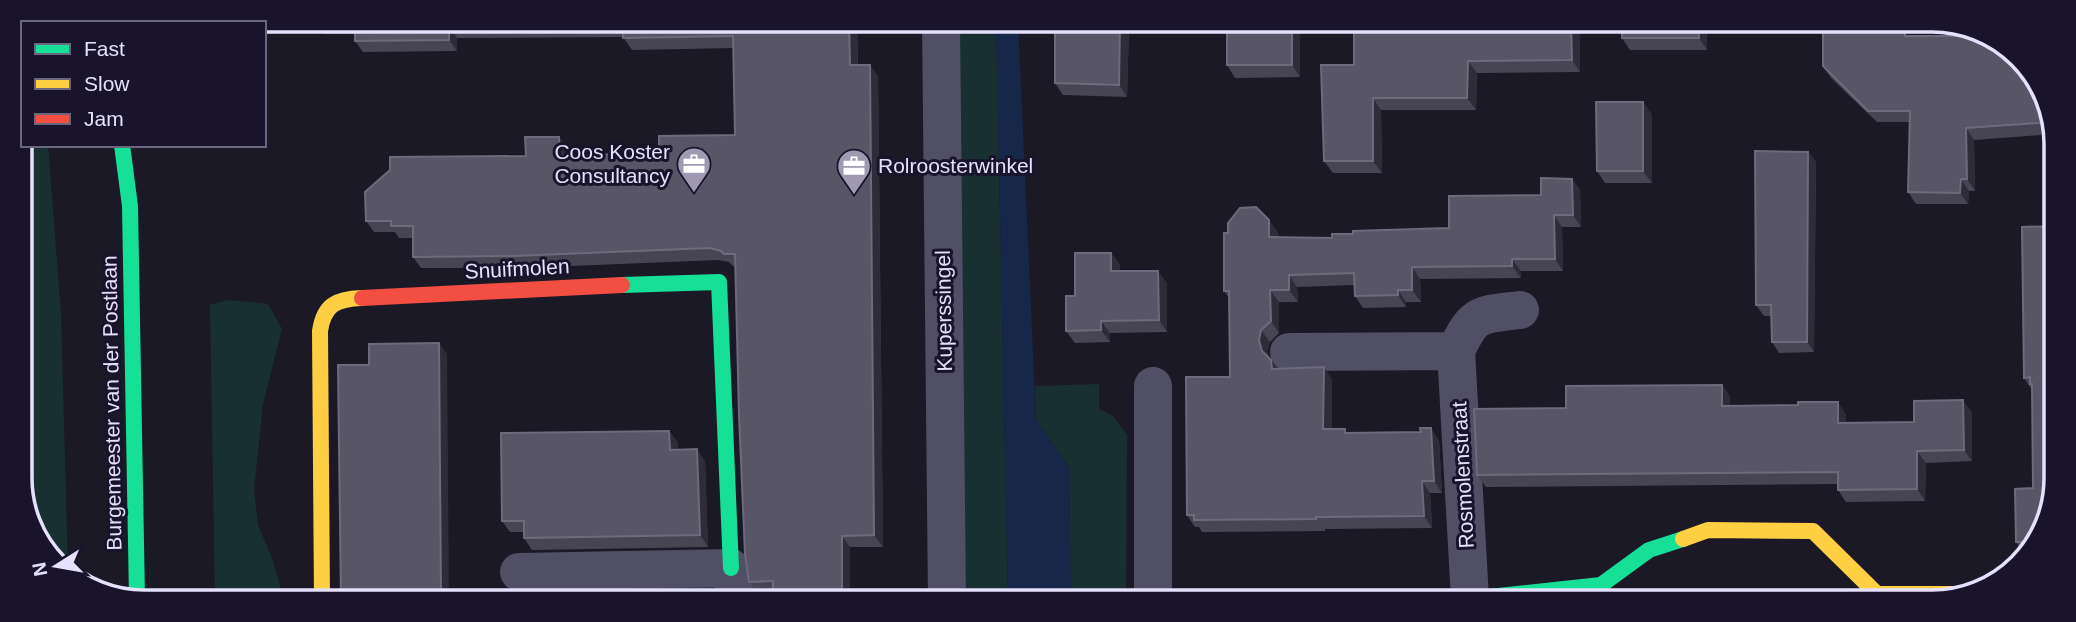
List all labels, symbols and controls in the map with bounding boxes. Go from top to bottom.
legend [21,21,266,147]
text: Fast [84,37,125,60]
text: Slow [84,72,130,95]
text: Jam [84,107,124,130]
place label: Coos Koster Consultancy [554,140,670,187]
office icon: Coos Koster Consultancy [675,145,713,194]
office icon: Rolroosterwinkel [835,147,873,196]
place label: Rolroosterwinkel [878,154,1033,177]
street label: Kuperssingel [931,250,956,372]
street label: Snuifmolen [464,254,570,283]
street label: Burgemeester van der Postlaan [97,255,126,551]
street label: Rosmolenstraat [1447,401,1478,549]
north arrow [21,531,91,601]
text: N [28,560,51,578]

